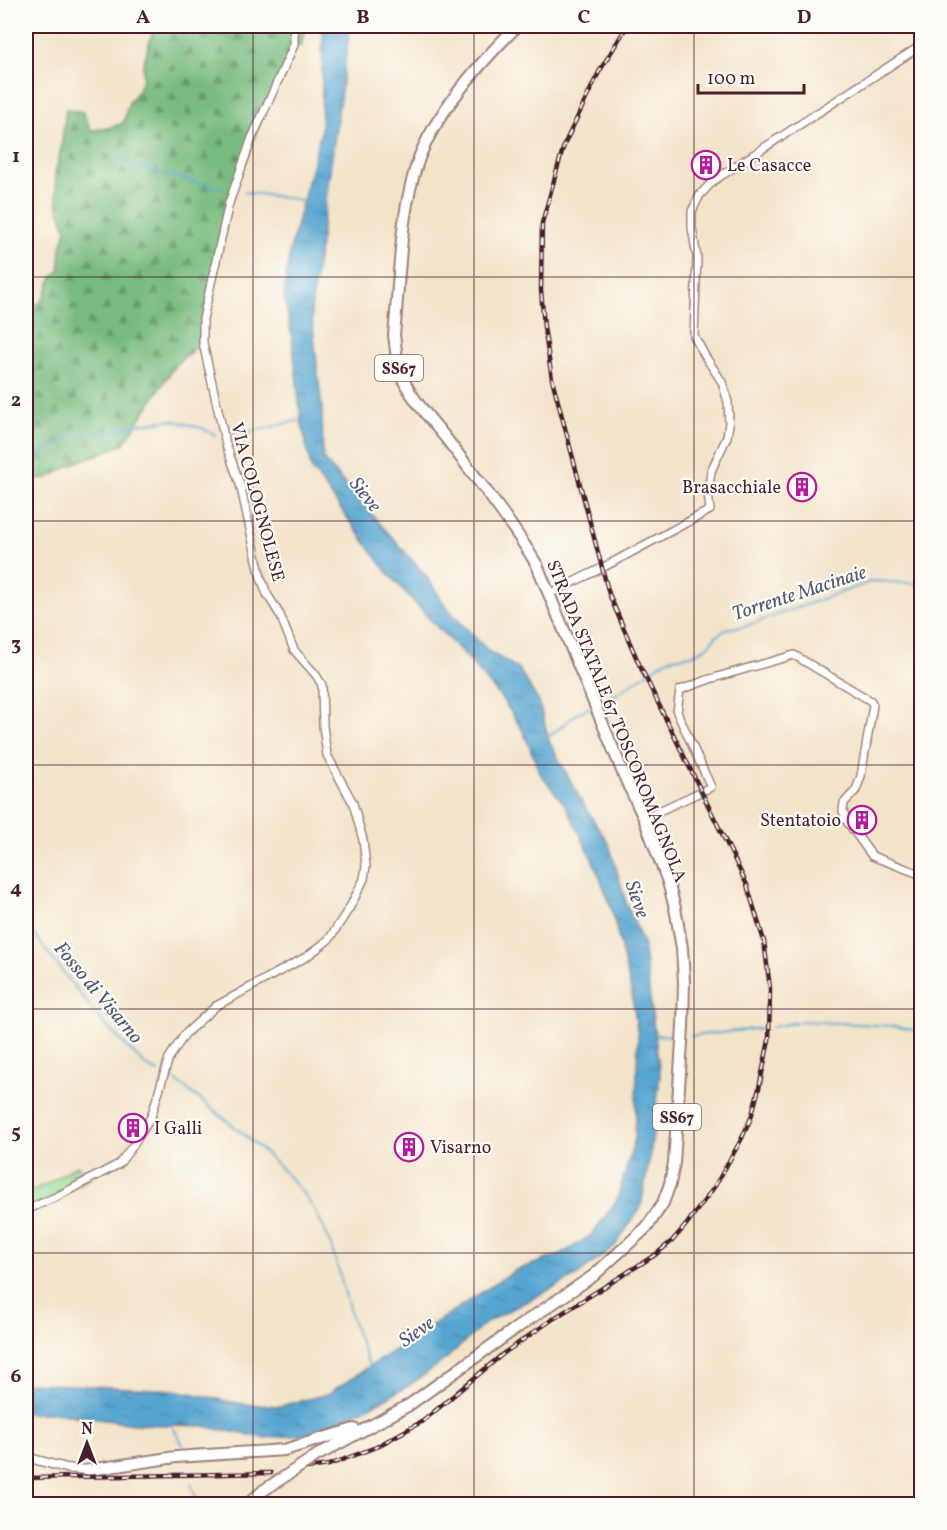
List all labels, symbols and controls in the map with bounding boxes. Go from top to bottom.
text: A [136,4,150,32]
text: B [356,4,370,32]
text: C [578,4,591,32]
text: D [797,4,811,32]
scale bar [698,57,804,95]
text: 100 m [707,67,756,92]
text: 1 [12,143,20,171]
building icon: Le Casacce [690,149,722,181]
place label: Le Casacce [727,154,811,179]
road number: SS67 [375,355,423,381]
text: 2 [11,387,21,415]
street label: VIA COLOGNOLESE [223,420,290,585]
building icon: Brasacchiale [786,471,818,503]
water label: Sieve [342,472,388,519]
place label: Brasacchiale [682,476,781,501]
street label: STRADA STATALE 67 TOSCOROMAGNOLA [539,557,692,887]
water label: Torrente Macinaie [729,559,871,629]
text: 3 [11,631,21,659]
building icon: Stentatoio [846,804,878,836]
place label: Stentatoio [760,809,841,834]
text: 4 [10,875,22,903]
water label: Sieve [617,877,656,923]
water label: Fosso di Visarno [46,936,149,1051]
road number: SS67 [653,1104,701,1130]
building icon: I Galli [117,1112,149,1144]
place label: I Galli [154,1117,202,1142]
text: 5 [11,1119,21,1147]
building icon: Visarno [393,1131,425,1163]
place label: Visarno [430,1136,491,1161]
water label: Sieve [394,1310,441,1355]
text: 6 [11,1363,22,1391]
north arrow [57,1413,117,1473]
text: N [81,1419,93,1441]

